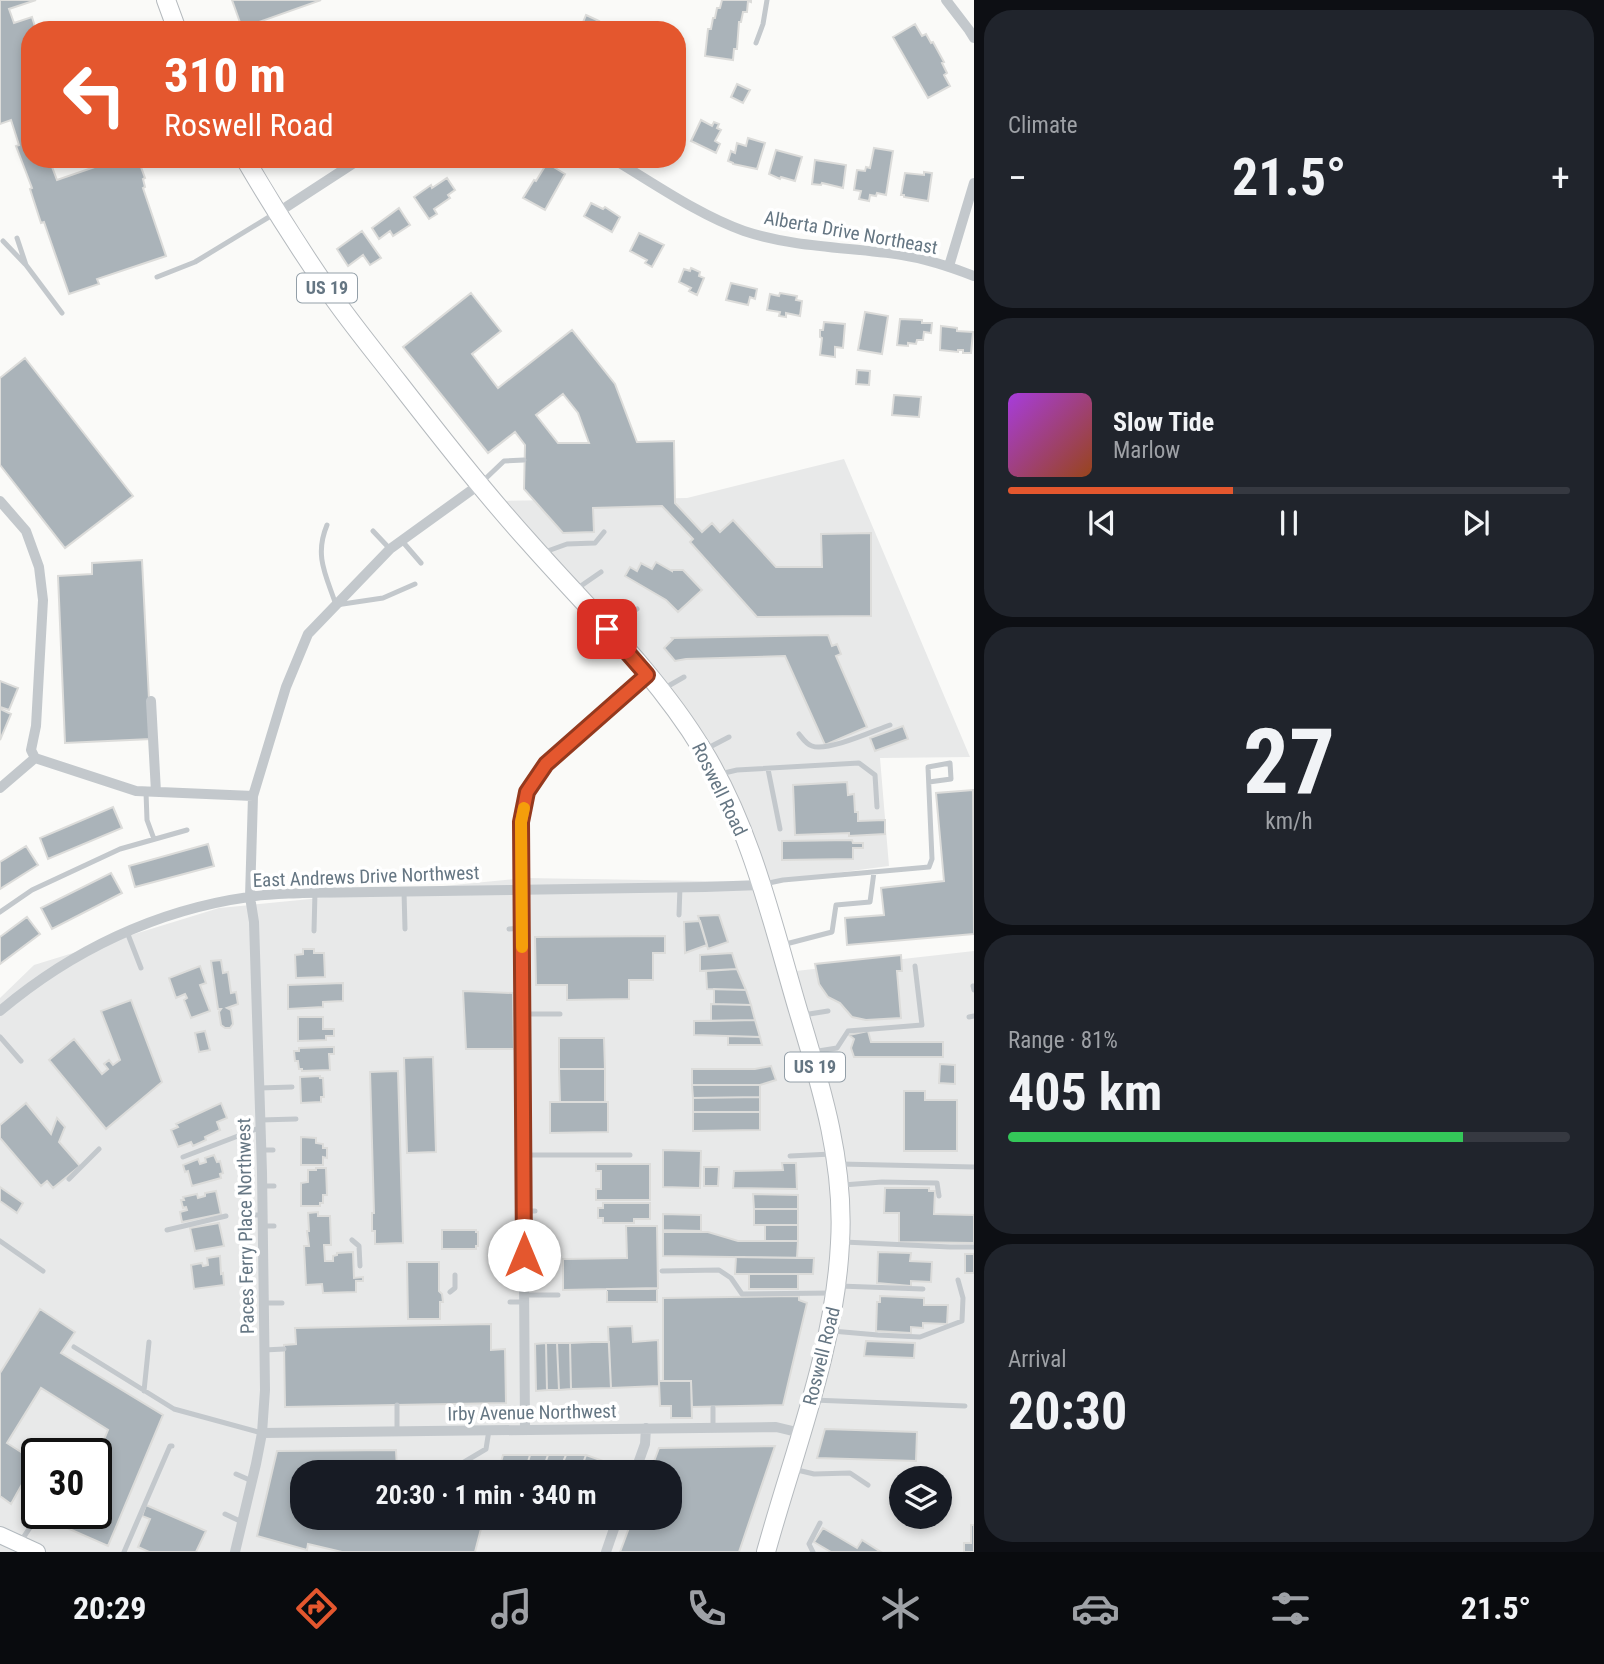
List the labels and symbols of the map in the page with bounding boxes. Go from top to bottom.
street label: Alberta Drive Northeast [762,206,940,259]
road number: US 19 [297,274,357,302]
pin [577,599,637,659]
street label: Roswell Road [687,739,752,840]
street label: East Andrews Drive Northwest [252,861,480,892]
road number: US 19 [785,1052,845,1082]
street label: Paces Ferry Place Northwest [232,1118,259,1334]
position arrow [487,1218,561,1292]
street label: Roswell Road [798,1304,845,1408]
street label: Irby Avenue Northwest [447,1400,617,1425]
speed limit sign: 30 [21,1438,112,1529]

